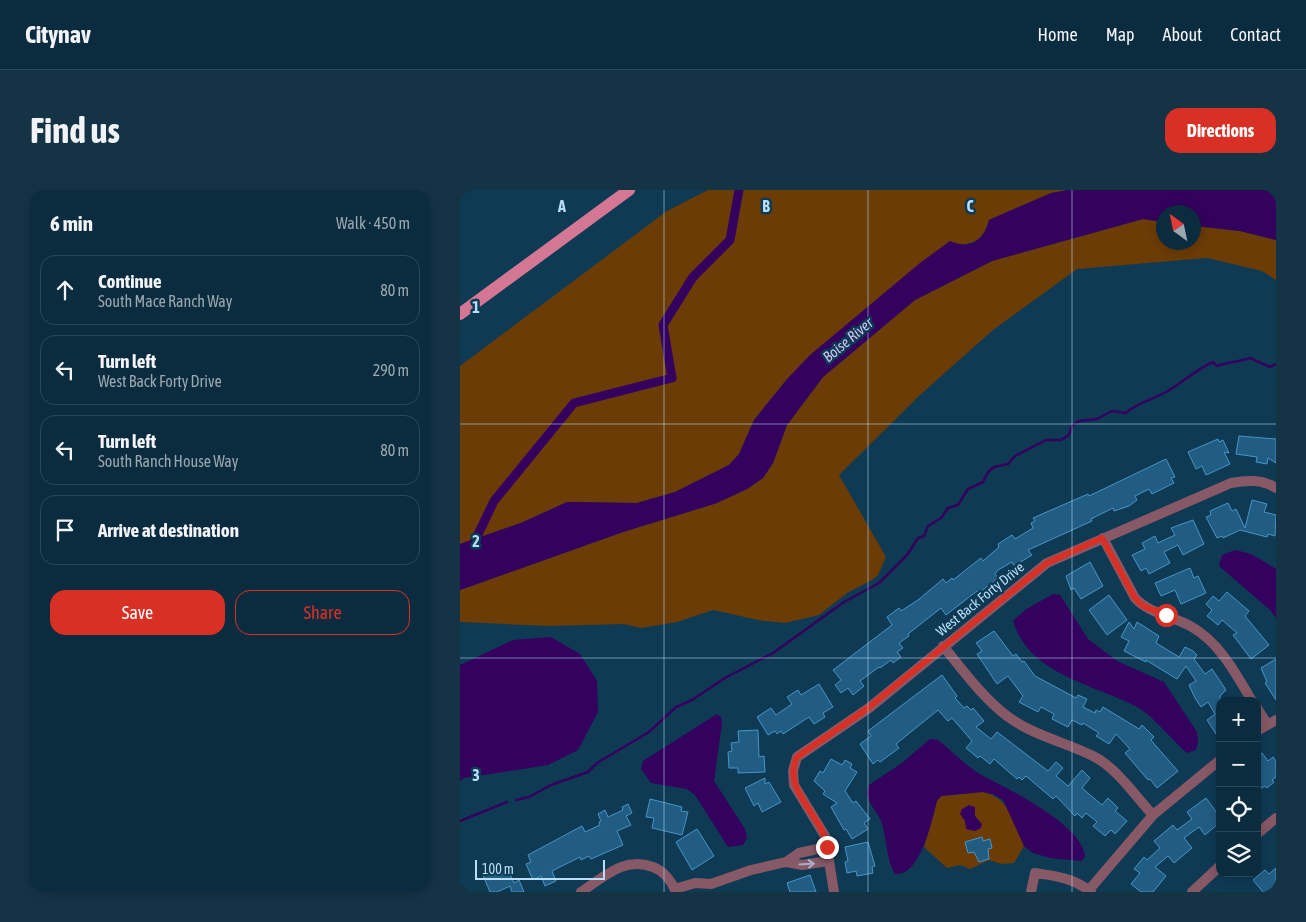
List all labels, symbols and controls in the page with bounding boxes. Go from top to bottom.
text: Citynav [25,21,91,48]
text: Home [1038,24,1078,45]
text: Map [1106,24,1135,45]
text: About [1163,24,1202,45]
text: Contact [1230,24,1281,45]
button: Directions [1165,108,1276,153]
text: Find us [30,110,120,150]
text: A [557,197,566,215]
text: B [762,197,770,215]
text: C [966,197,974,215]
north arrow [1156,205,1201,250]
text: 6 min [50,211,93,235]
text: Walk · 450 m [336,214,410,232]
text: Continue [98,270,162,292]
icon: ahead [51,276,79,304]
text: 80 m [380,281,409,299]
text: South Mace Ranch Way [98,292,232,310]
text: 1 [472,298,480,316]
water label: Boise River [819,313,877,365]
text: Turn left [98,350,156,372]
icon: left [51,356,79,384]
text: 290 m [373,361,409,379]
text: West Back Forty Drive [98,372,222,390]
text: Turn left [98,430,156,452]
icon: left [51,436,79,464]
text: 80 m [380,441,409,459]
text: South Ranch House Way [98,452,238,470]
icon: arrive [51,516,79,544]
text: Arrive at destination [98,519,239,541]
text: 2 [472,532,480,550]
street label: West Back Forty Drive [933,559,1027,639]
button: Save [50,590,225,635]
button: Share [235,590,410,635]
route start [1155,604,1178,627]
map controls [1216,697,1261,877]
button: + [1216,697,1261,742]
button: − [1216,742,1261,787]
text: 3 [472,766,480,784]
button: locate [1216,787,1261,832]
button: layers [1216,832,1261,877]
route end [816,836,839,859]
scale bar [475,857,605,880]
one-way arrow [799,859,815,868]
text: 100 m [482,861,514,877]

